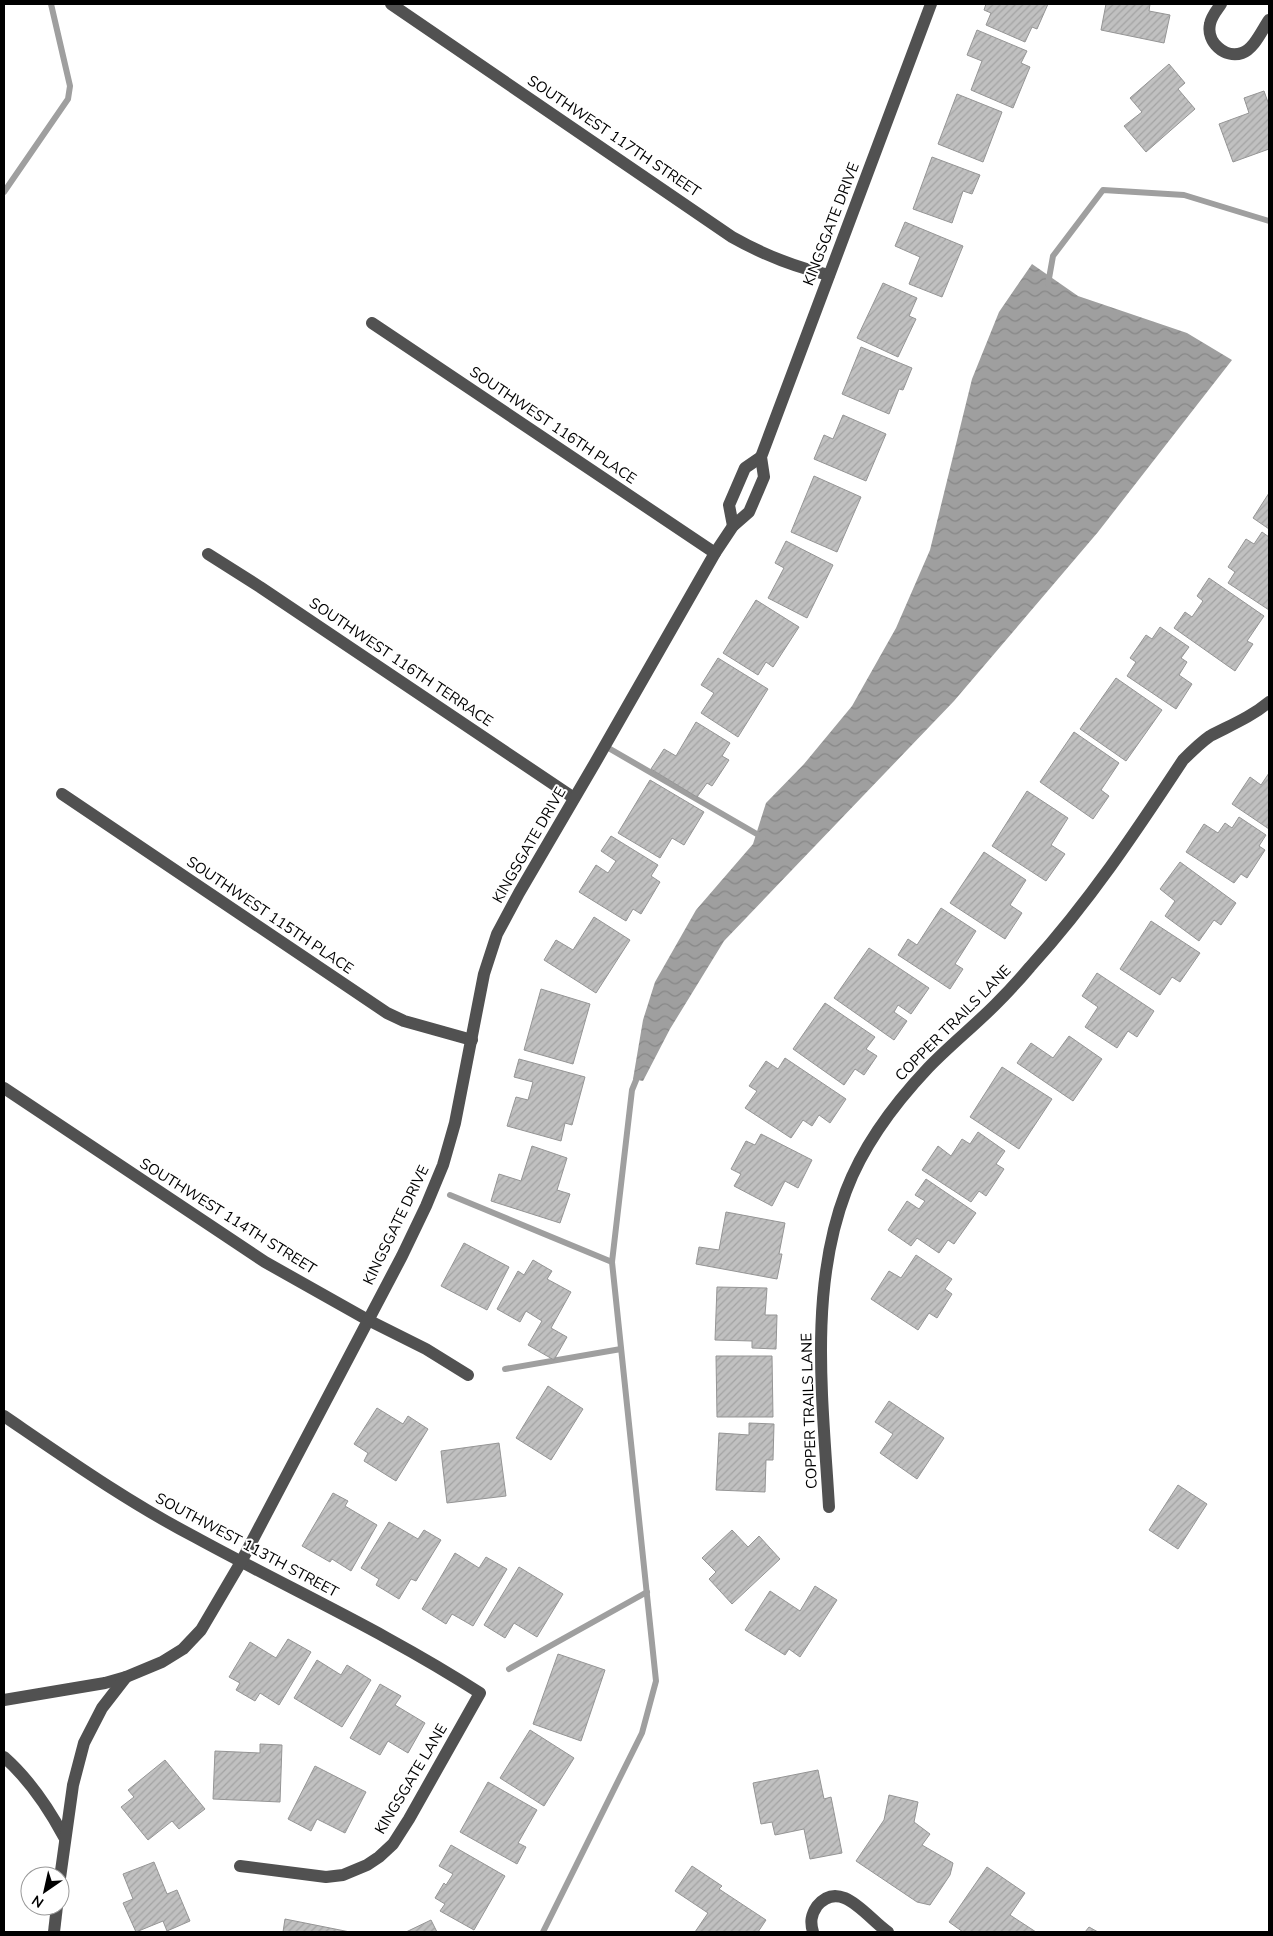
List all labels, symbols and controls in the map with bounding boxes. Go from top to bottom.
street label: SOUTHWEST 117TH STREET [524,70,704,202]
street label: KINGSGATE DRIVE [798,159,864,289]
street label: SOUTHWEST 116TH PLACE [466,362,640,488]
street label: SOUTHWEST 116TH TERRACE [305,593,497,731]
street label: KINGSGATE DRIVE [488,783,570,907]
street label: SOUTHWEST 115TH PLACE [183,852,357,978]
street label: COPPER TRAILS LANE [891,961,1015,1085]
street label: SOUTHWEST 114TH STREET [136,1153,320,1279]
street label: KINGSGATE DRIVE [358,1162,434,1288]
street label: COPPER TRAILS LANE [796,1333,822,1489]
street label: SOUTHWEST 113TH STREET [152,1488,342,1602]
street label: KINGSGATE LANE [370,1720,452,1838]
north arrow [20,1866,70,1916]
text: N [28,1891,48,1912]

